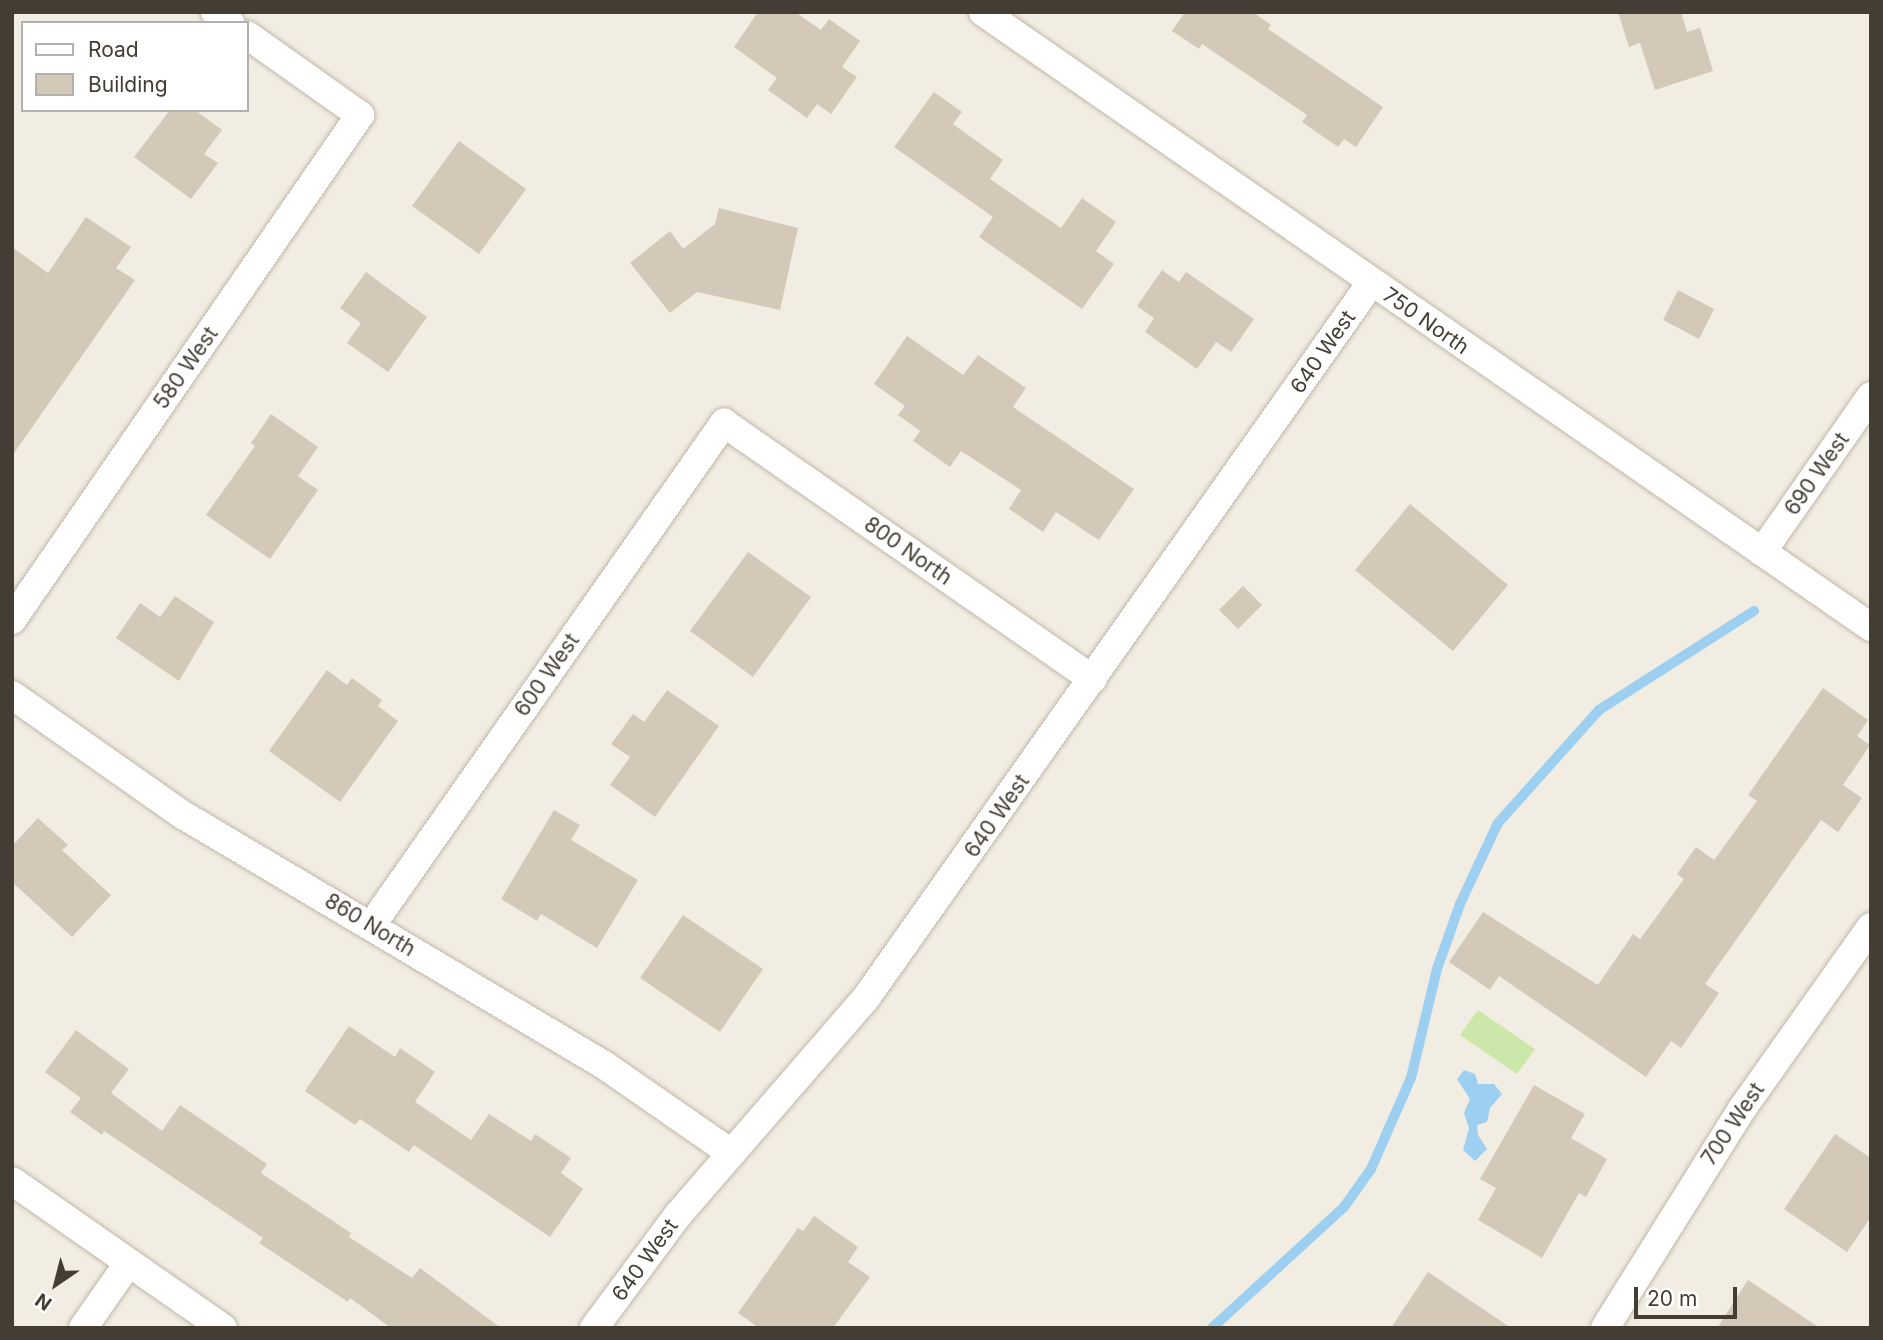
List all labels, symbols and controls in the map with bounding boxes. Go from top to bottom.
legend [21,21,248,112]
text: Road [88,37,139,62]
text: Building [88,72,168,97]
street label: 750 North [1378,282,1474,360]
street label: 640 West [1285,306,1361,398]
street label: 580 West [149,322,223,414]
street label: 690 West [1779,428,1855,520]
street label: 800 North [859,512,957,590]
street label: 600 West [509,629,585,721]
street label: 640 West [959,770,1035,862]
street label: 860 North [320,888,420,962]
street label: 700 West [1696,1078,1770,1170]
street label: 640 West [607,1214,683,1306]
north arrow [21,1249,91,1319]
scale bar [1638,1274,1741,1318]
text: 20 m [1647,1286,1697,1311]
text: N [31,1288,56,1315]

